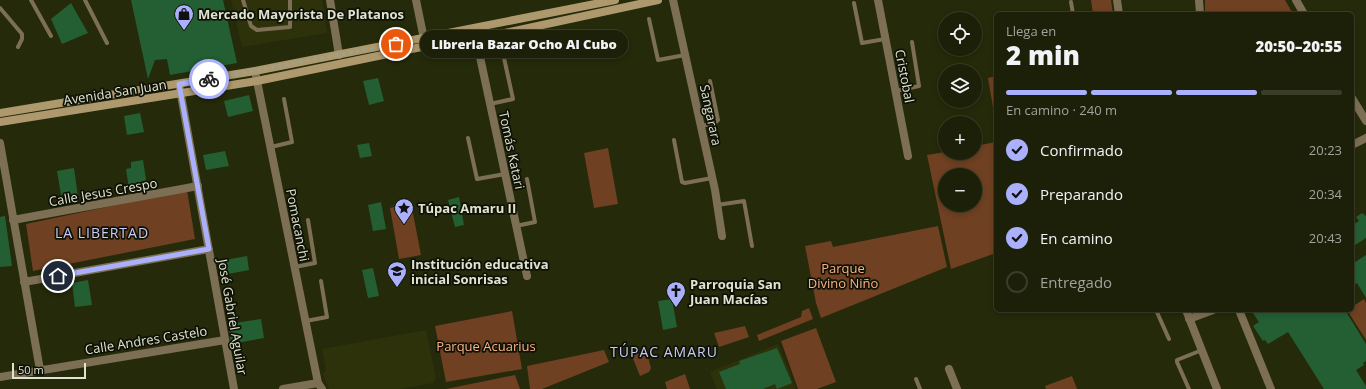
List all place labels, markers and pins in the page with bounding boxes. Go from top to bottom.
shop icon: Mercado Mayorista De Platanos [173,3,195,31]
place label: Mercado Mayorista De Platanos [198,5,404,23]
pin [379,27,413,61]
callout: Libreria Bazar Ocho Al Cubo [420,30,628,58]
place icon: Túpac Amaru II [393,197,415,225]
place label: Túpac Amaru II [418,199,516,217]
place label: Institución educativa inicial Sonrisas [411,255,549,288]
pin [41,259,75,293]
school or university icon: Institución educativa inicial Sonrisas [386,260,408,288]
place label: Parroquia San Juan Macías [689,275,781,308]
church icon: Parroquia San Juan Macías [665,280,687,308]

